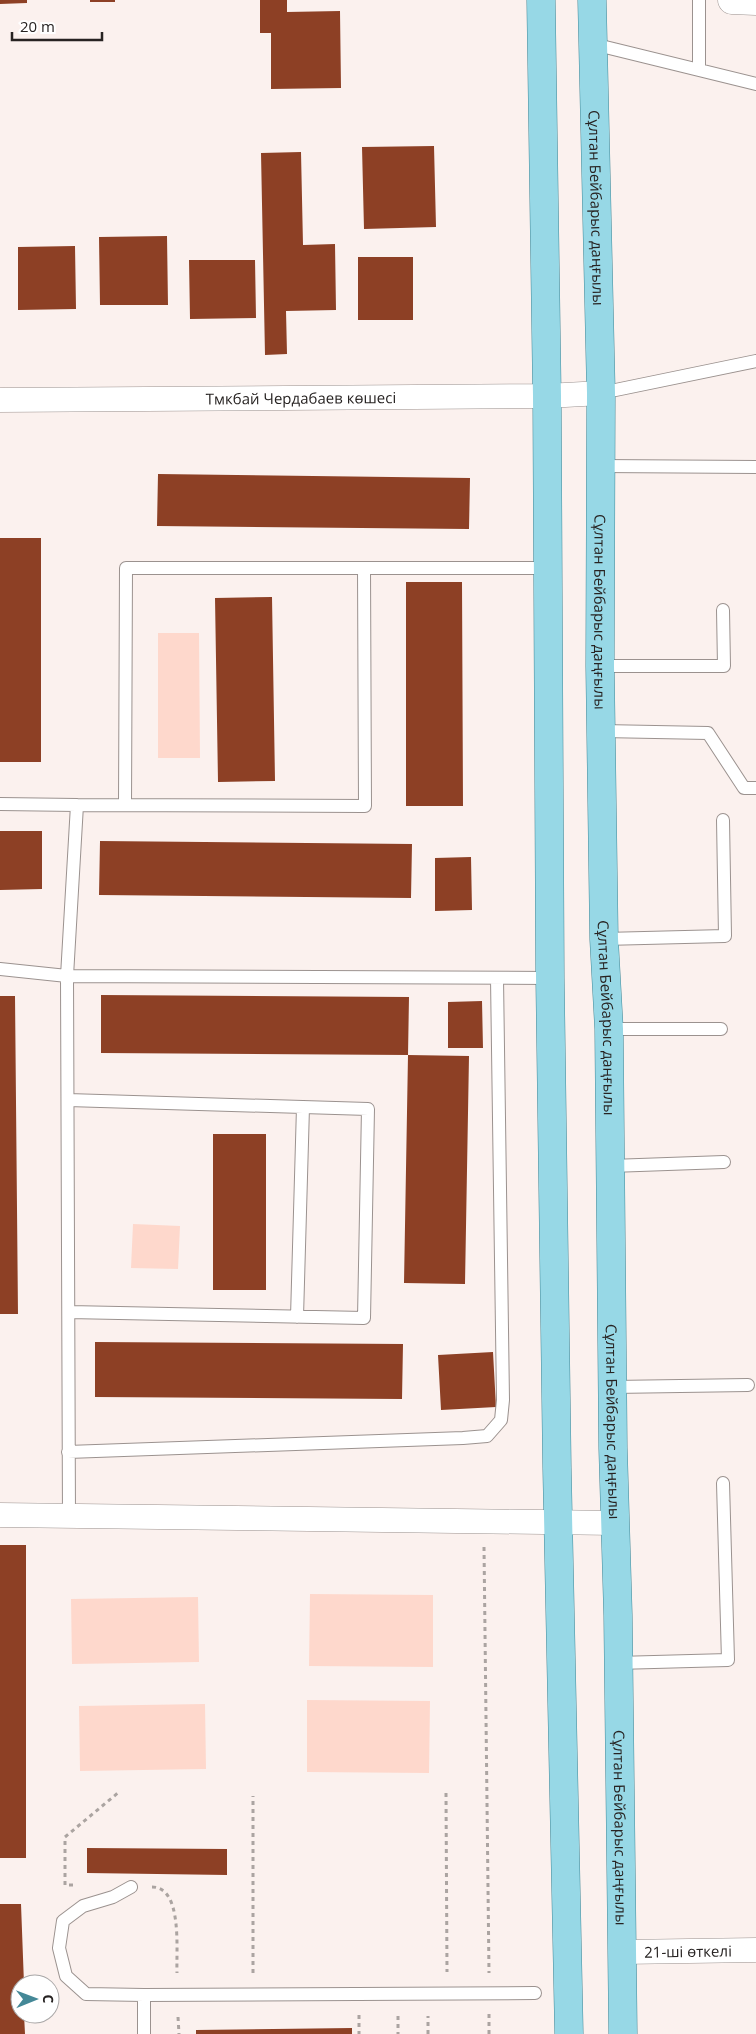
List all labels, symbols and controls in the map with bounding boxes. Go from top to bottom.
scale bar [12,10,102,42]
text: 20 m [20,16,55,36]
street label: Сұлтан Бейбарыс даңғылы [585,110,609,306]
street label: Тмкбай Чердабаев көшесі [206,387,396,408]
street label: Сұлтан Бейбарыс даңғылы [590,514,611,710]
street label: Сұлтан Бейбарыс даңғылы [594,920,620,1116]
street label: Сұлтан Бейбарыс даңғылы [602,1324,625,1520]
street label: Сұлтан Бейбарыс даңғылы [609,1730,632,1925]
street label: 21-ші өткелі [644,1940,732,1962]
north arrow [10,1974,60,2024]
text: С [39,1994,58,2003]

